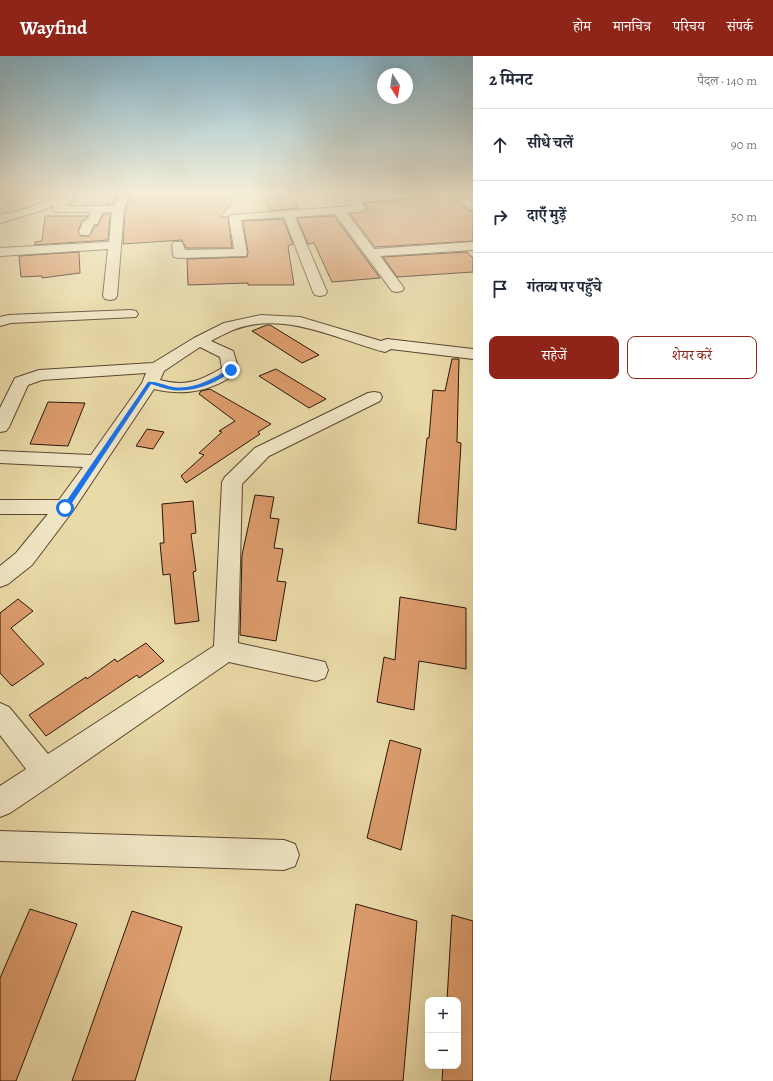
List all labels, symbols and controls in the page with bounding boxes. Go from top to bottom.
text: Wayfind [20,15,87,41]
text: होम [573,17,591,36]
text: मानचित्र [613,17,651,36]
text: परिचय [673,17,705,36]
text: संपर्क [727,17,753,36]
north arrow [377,68,413,104]
text: 2 मिनट [489,68,532,91]
text: पैदल · 140 m [697,72,757,89]
text: सीधे चलें [527,133,573,153]
icon: ahead [489,134,511,156]
text: 90 m [731,136,757,153]
text: दाएँ मुड़ें [527,205,566,225]
icon: right [489,206,511,228]
text: 50 m [731,208,757,225]
text: गंतव्य पर पहुँचे [527,277,602,297]
icon: arrive [489,278,511,300]
button: सहेजें [489,336,619,379]
button: शेयर करें [627,336,757,379]
route end [222,361,240,379]
route start [56,499,74,517]
map controls [425,997,461,1069]
button: + [425,997,461,1033]
button: − [425,1033,461,1069]

